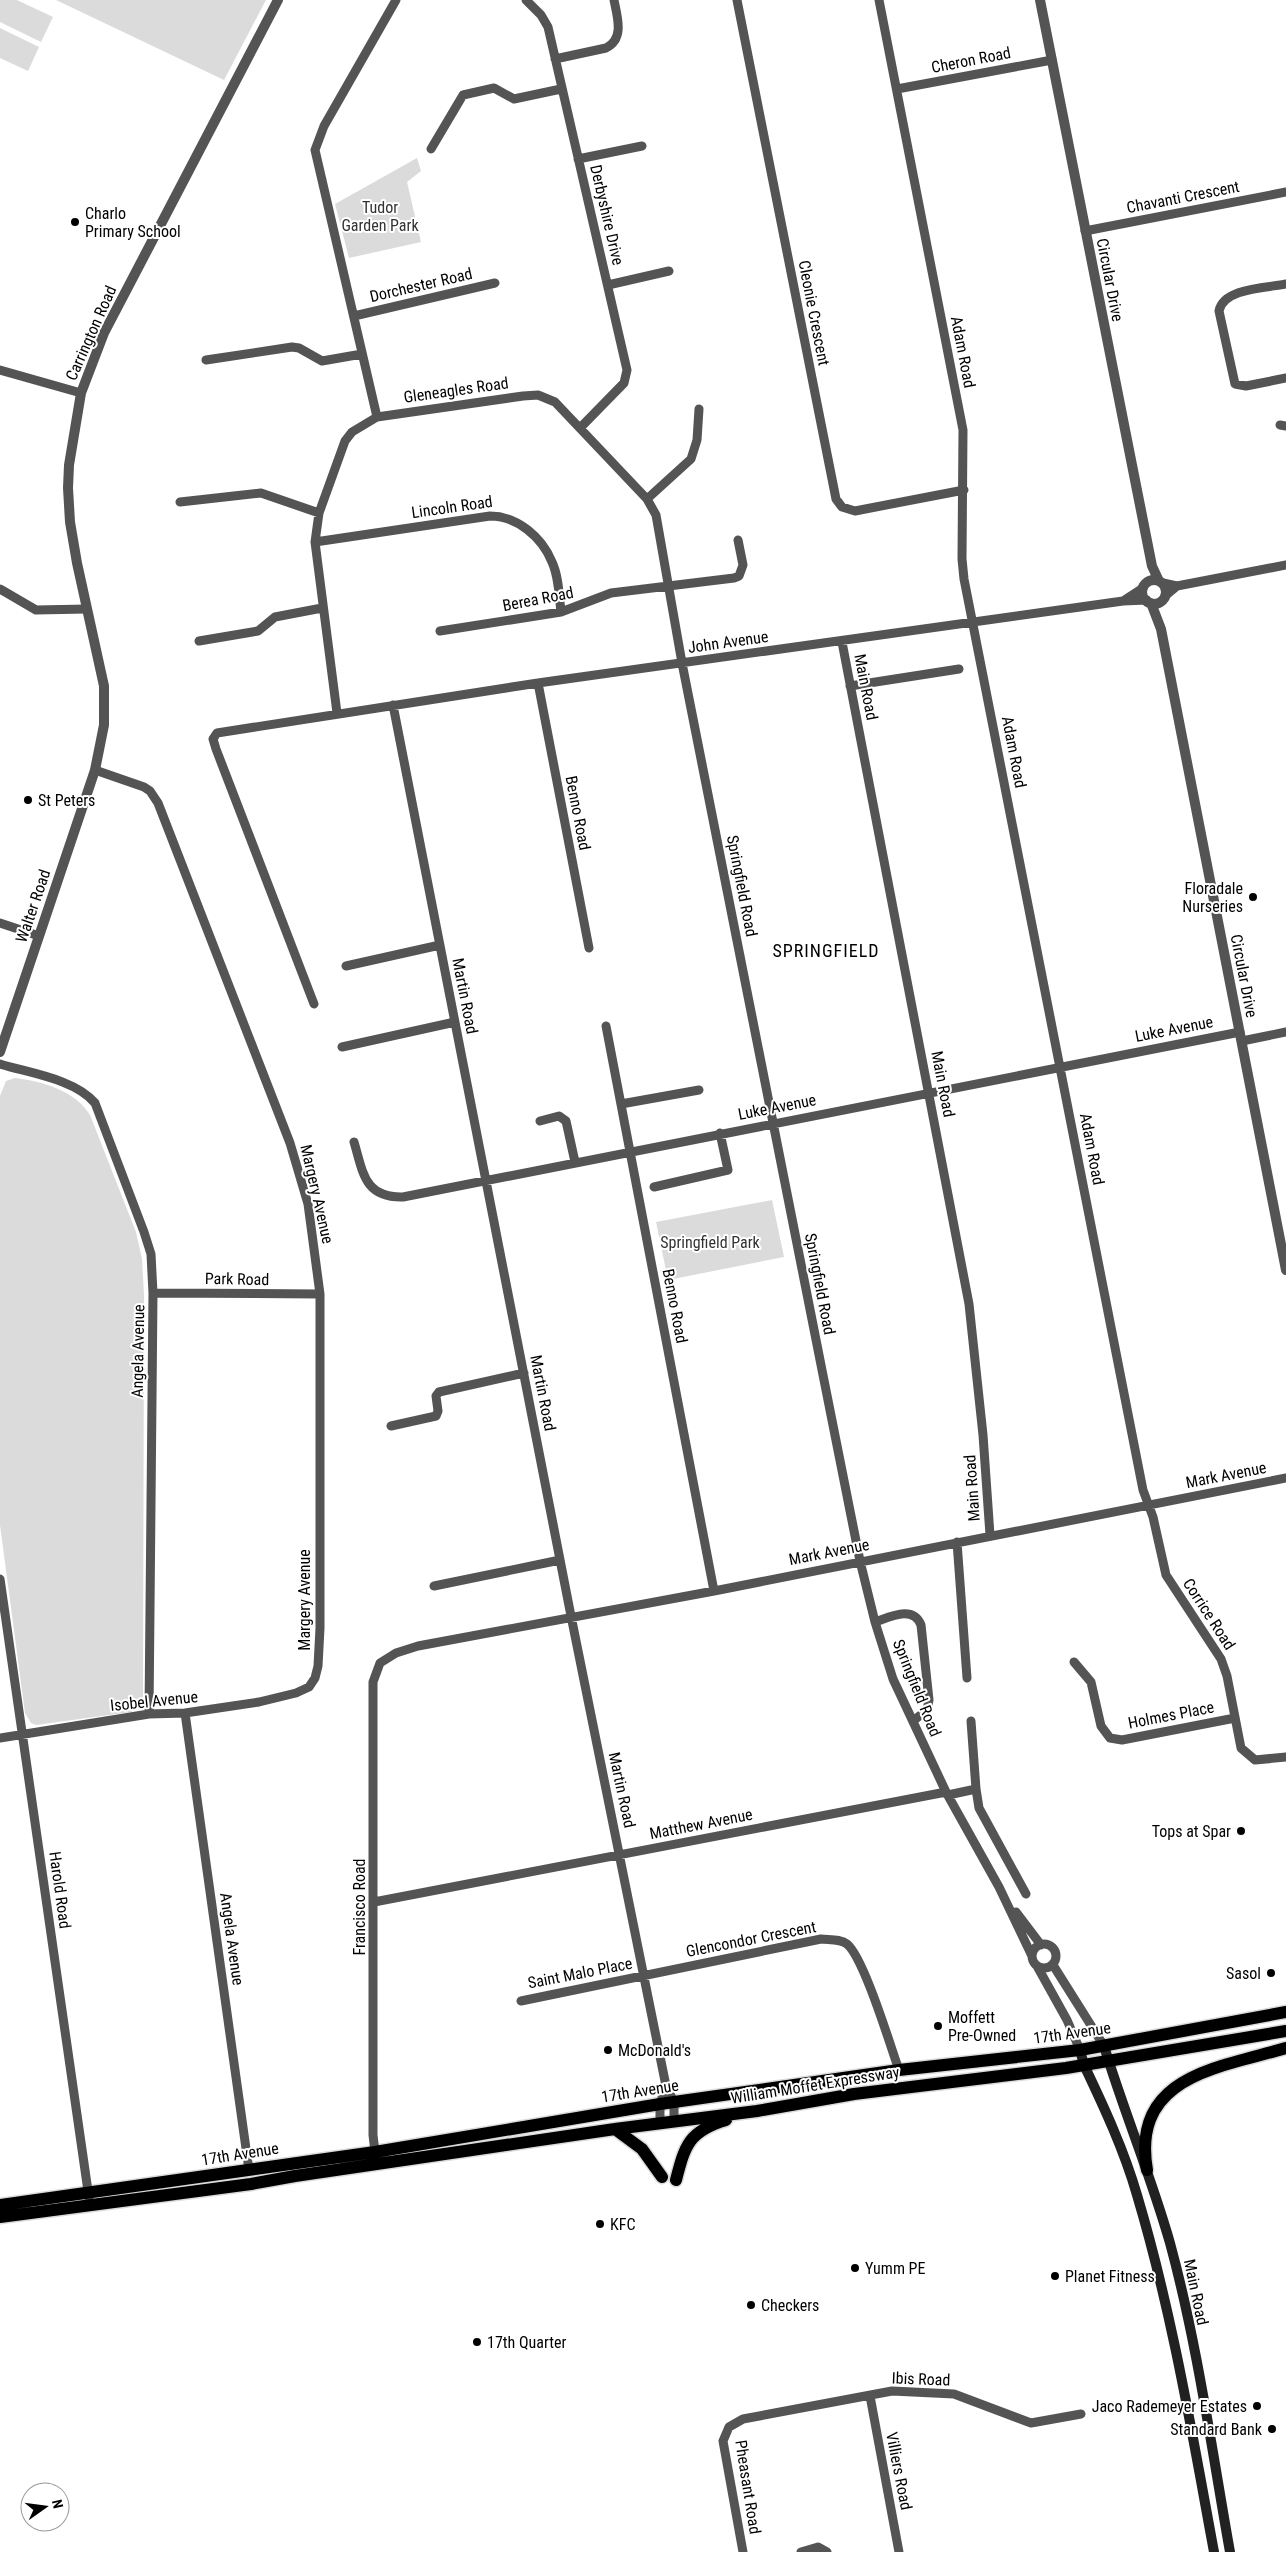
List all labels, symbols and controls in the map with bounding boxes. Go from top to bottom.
street label: Cheron Road [930,43,1012,77]
street label: Derbyshire Drive [586,163,628,267]
street label: Chavanti Crescent [1125,177,1241,217]
park label: Tudor Garden Park [341,198,419,235]
place label: Charlo Primary School [85,204,181,241]
marker: Charlo Primary School [69,216,81,228]
street label: Circular Drive [1093,237,1127,323]
street label: Cleonie Crescent [794,259,834,368]
street label: Dorchester Road [368,264,474,306]
street label: Carrington Road [62,283,120,383]
street label: Adam Road [947,315,979,389]
street label: Gleneagles Road [402,373,510,407]
street label: Lincoln Road [410,492,494,522]
street label: Berea Road [501,583,575,615]
street label: John Avenue [687,627,769,657]
street label: Main Road [850,652,882,722]
street label: Adam Road [998,715,1030,789]
street label: Benno Road [561,774,595,852]
place label: St Peters [38,791,95,810]
marker: St Peters [22,794,34,806]
street label: Springfield Road [723,834,761,938]
street label: Walter Road [12,867,54,945]
place label: Floradale Nurseries [1182,879,1243,916]
marker: Floradale Nurseries [1247,891,1259,903]
street label: Circular Drive [1227,933,1261,1019]
district label: SPRINGFIELD [772,940,880,961]
street label: Martin Road [448,956,482,1036]
street label: Luke Avenue [1133,1012,1215,1046]
street label: Main Road [927,1049,959,1119]
street label: Luke Avenue [736,1090,818,1124]
street label: Adam Road [1076,1112,1108,1186]
street label: Margery Avenue [296,1143,338,1245]
street label: Springfield Road [801,1232,839,1336]
park label: Springfield Park [660,1233,761,1252]
street label: Benno Road [658,1267,692,1345]
street label: Park Road [205,1269,269,1289]
street label: Angela Avenue [128,1304,148,1398]
street label: Martin Road [526,1353,560,1433]
street label: Main Road [960,1454,984,1522]
street label: Mark Avenue [1184,1458,1268,1492]
street label: Mark Avenue [787,1535,871,1569]
street label: Margery Avenue [295,1549,314,1651]
street label: Corrice Road [1179,1575,1239,1653]
street label: Springfield Road [889,1637,945,1739]
street label: Isobel Avenue [109,1687,199,1715]
street label: Holmes Place [1126,1697,1216,1733]
street label: Martin Road [605,1750,639,1830]
street label: Matthew Avenue [648,1805,754,1843]
place label: Tops at Spar [1152,1822,1231,1841]
marker: Tops at Spar [1235,1825,1247,1837]
street label: Harold Road [45,1850,75,1930]
street label: Francisco Road [350,1858,369,1956]
street label: Angela Avenue [216,1891,248,1987]
street label: Glencondor Crescent [684,1917,818,1961]
street label: Saint Malo Place [526,1954,634,1992]
place label: Sasol [1226,1964,1261,1983]
marker: Sasol [1265,1967,1277,1979]
place label: Moffett Pre-Owned [948,2008,1016,2045]
street label: 17th Avenue [1032,2018,1112,2048]
marker: Moffett Pre-Owned [932,2020,944,2032]
place label: McDonald's [618,2041,691,2060]
marker: McDonald's [602,2044,614,2056]
street label: William Moffet Expressway [729,2062,901,2108]
street label: 17th Avenue [600,2076,680,2106]
street label: 17th Avenue [200,2139,280,2169]
place label: KFC [610,2215,636,2234]
marker: KFC [594,2218,606,2230]
street label: Main Road [1180,2257,1212,2327]
place label: Yumm PE [865,2259,925,2278]
marker: Yumm PE [849,2262,861,2274]
place label: Planet Fitness [1065,2267,1155,2286]
marker: Planet Fitness [1049,2270,1061,2282]
place label: Checkers [761,2296,819,2315]
marker: Checkers [745,2299,757,2311]
place label: 17th Quarter [487,2333,566,2352]
marker: 17th Quarter [471,2336,483,2348]
street label: Ibis Road [891,2368,951,2390]
place label: Jaco Rademeyer Estates [1092,2397,1247,2416]
marker: Jaco Rademeyer Estates [1251,2400,1263,2412]
place label: Standard Bank [1170,2420,1263,2439]
marker: Standard Bank [1266,2423,1278,2435]
street label: Villiers Road [882,2430,916,2512]
street label: Pheasant Road [731,2439,765,2535]
north arrow [20,2482,70,2532]
text: N [49,2498,66,2510]

